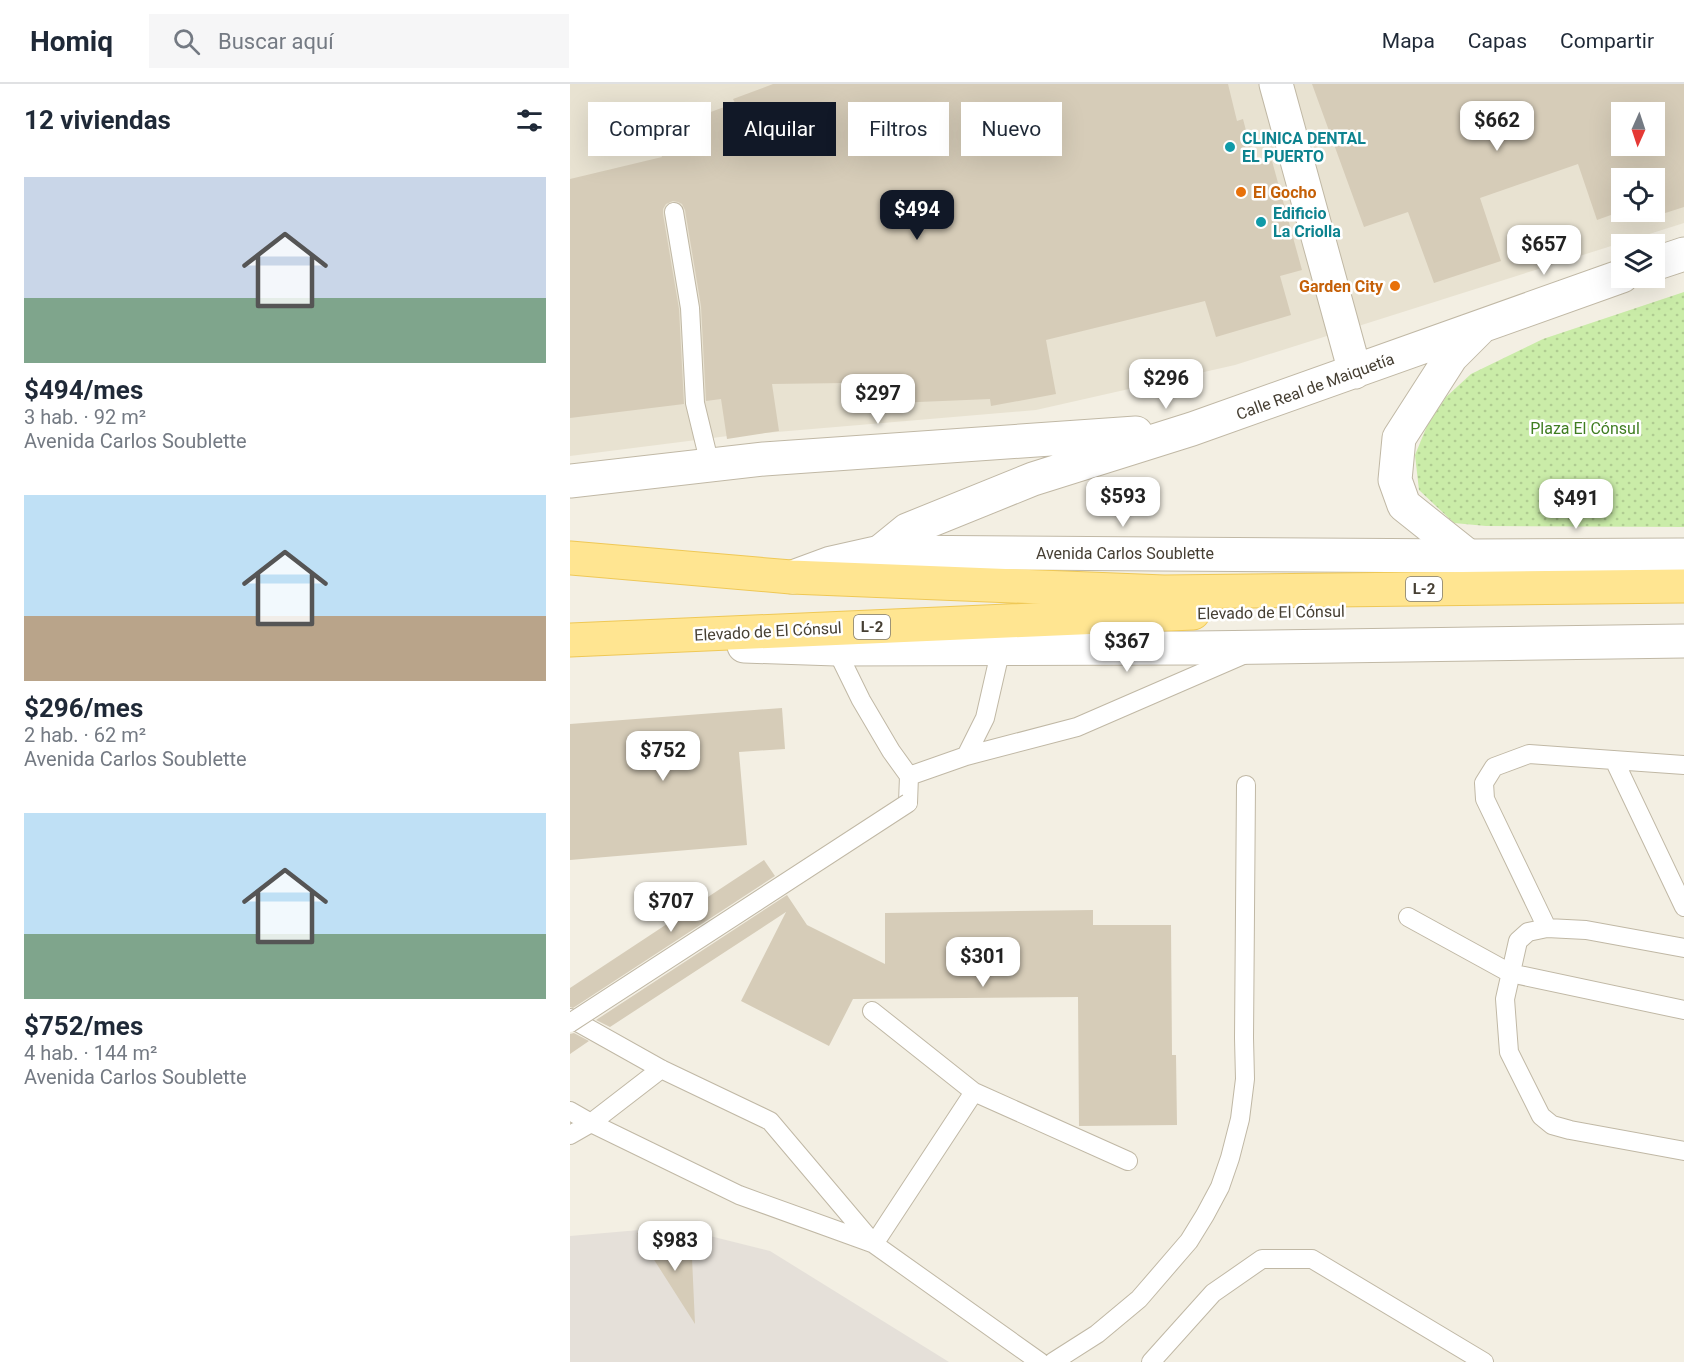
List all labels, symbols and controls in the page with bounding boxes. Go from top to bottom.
search box [149,14,569,68]
text: Homiq [30,25,113,58]
icon: search [170,25,203,58]
text: Buscar aquí [218,29,334,54]
text: Mapa [1382,29,1435,53]
text: Capas [1468,29,1527,53]
text: Compartir [1560,29,1654,53]
pin: $662 [1461,101,1533,152]
chip: Comprar [588,102,711,156]
chip: Alquilar [723,102,836,156]
chip: Filtros [848,102,949,156]
chip: Nuevo [961,102,1062,156]
north arrow [1611,102,1665,156]
map controls [1611,102,1665,288]
icon: filters [513,104,546,137]
text: 12 viviendas [24,105,171,135]
text: $662 [1474,108,1520,132]
place label: CLINICA DENTAL EL PUERTO [1242,129,1366,166]
marker: CLINICA DENTAL EL PUERTO [1223,140,1237,154]
button: locate [1611,168,1665,222]
place label: El Gocho [1253,183,1316,202]
marker: El Gocho [1234,185,1248,199]
pin: $494 [881,190,953,241]
text: $494 [894,197,940,221]
place label: Edificio La Criolla [1273,204,1341,241]
marker: Edificio La Criolla [1254,215,1268,229]
icon: home [231,216,339,324]
pin: $657 [1508,225,1580,276]
text: $657 [1521,232,1567,256]
button: layers [1611,234,1665,288]
place label: Garden City [1299,277,1384,296]
marker: Garden City [1388,279,1402,293]
street label: Calle Real de Maiquetía [1234,349,1397,424]
pin: $296 [1130,359,1202,410]
text: $296 [1143,366,1189,390]
pin: $297 [842,374,914,425]
text: $494/mes [24,375,143,405]
text: $297 [855,381,901,405]
text: 3 hab. · 92 m² [24,405,146,429]
park label: Plaza El Cónsul [1530,419,1640,438]
text: Avenida Carlos Soublette [24,429,247,453]
pin: $593 [1087,477,1159,528]
pin: $491 [1540,479,1612,530]
text: $593 [1100,484,1146,508]
text: $491 [1553,486,1599,510]
icon: home [231,534,339,642]
street label: Avenida Carlos Soublette [1036,544,1214,563]
road number: L-2 [1406,577,1442,601]
street label: Elevado de El Cónsul [1197,602,1345,623]
road number: L-2 [854,615,890,639]
street label: Elevado de El Cónsul [694,618,842,645]
pin: $367 [1091,622,1163,673]
text: $367 [1104,629,1150,653]
text: $296/mes [24,693,143,723]
text: 2 hab. · 62 m² [24,723,146,747]
pin: $752 [627,731,699,782]
text: $752 [640,738,686,762]
text: Avenida Carlos Soublette [24,747,247,771]
icon: home [231,852,339,960]
pin: $707 [635,882,707,933]
text: $707 [648,889,694,913]
pin: $301 [947,937,1019,988]
text: $301 [960,944,1006,968]
text: $752/mes [24,1011,143,1041]
text: 4 hab. · 144 m² [24,1041,157,1065]
text: Avenida Carlos Soublette [24,1065,247,1089]
pin: $983 [639,1221,711,1272]
text: $983 [652,1228,698,1252]

